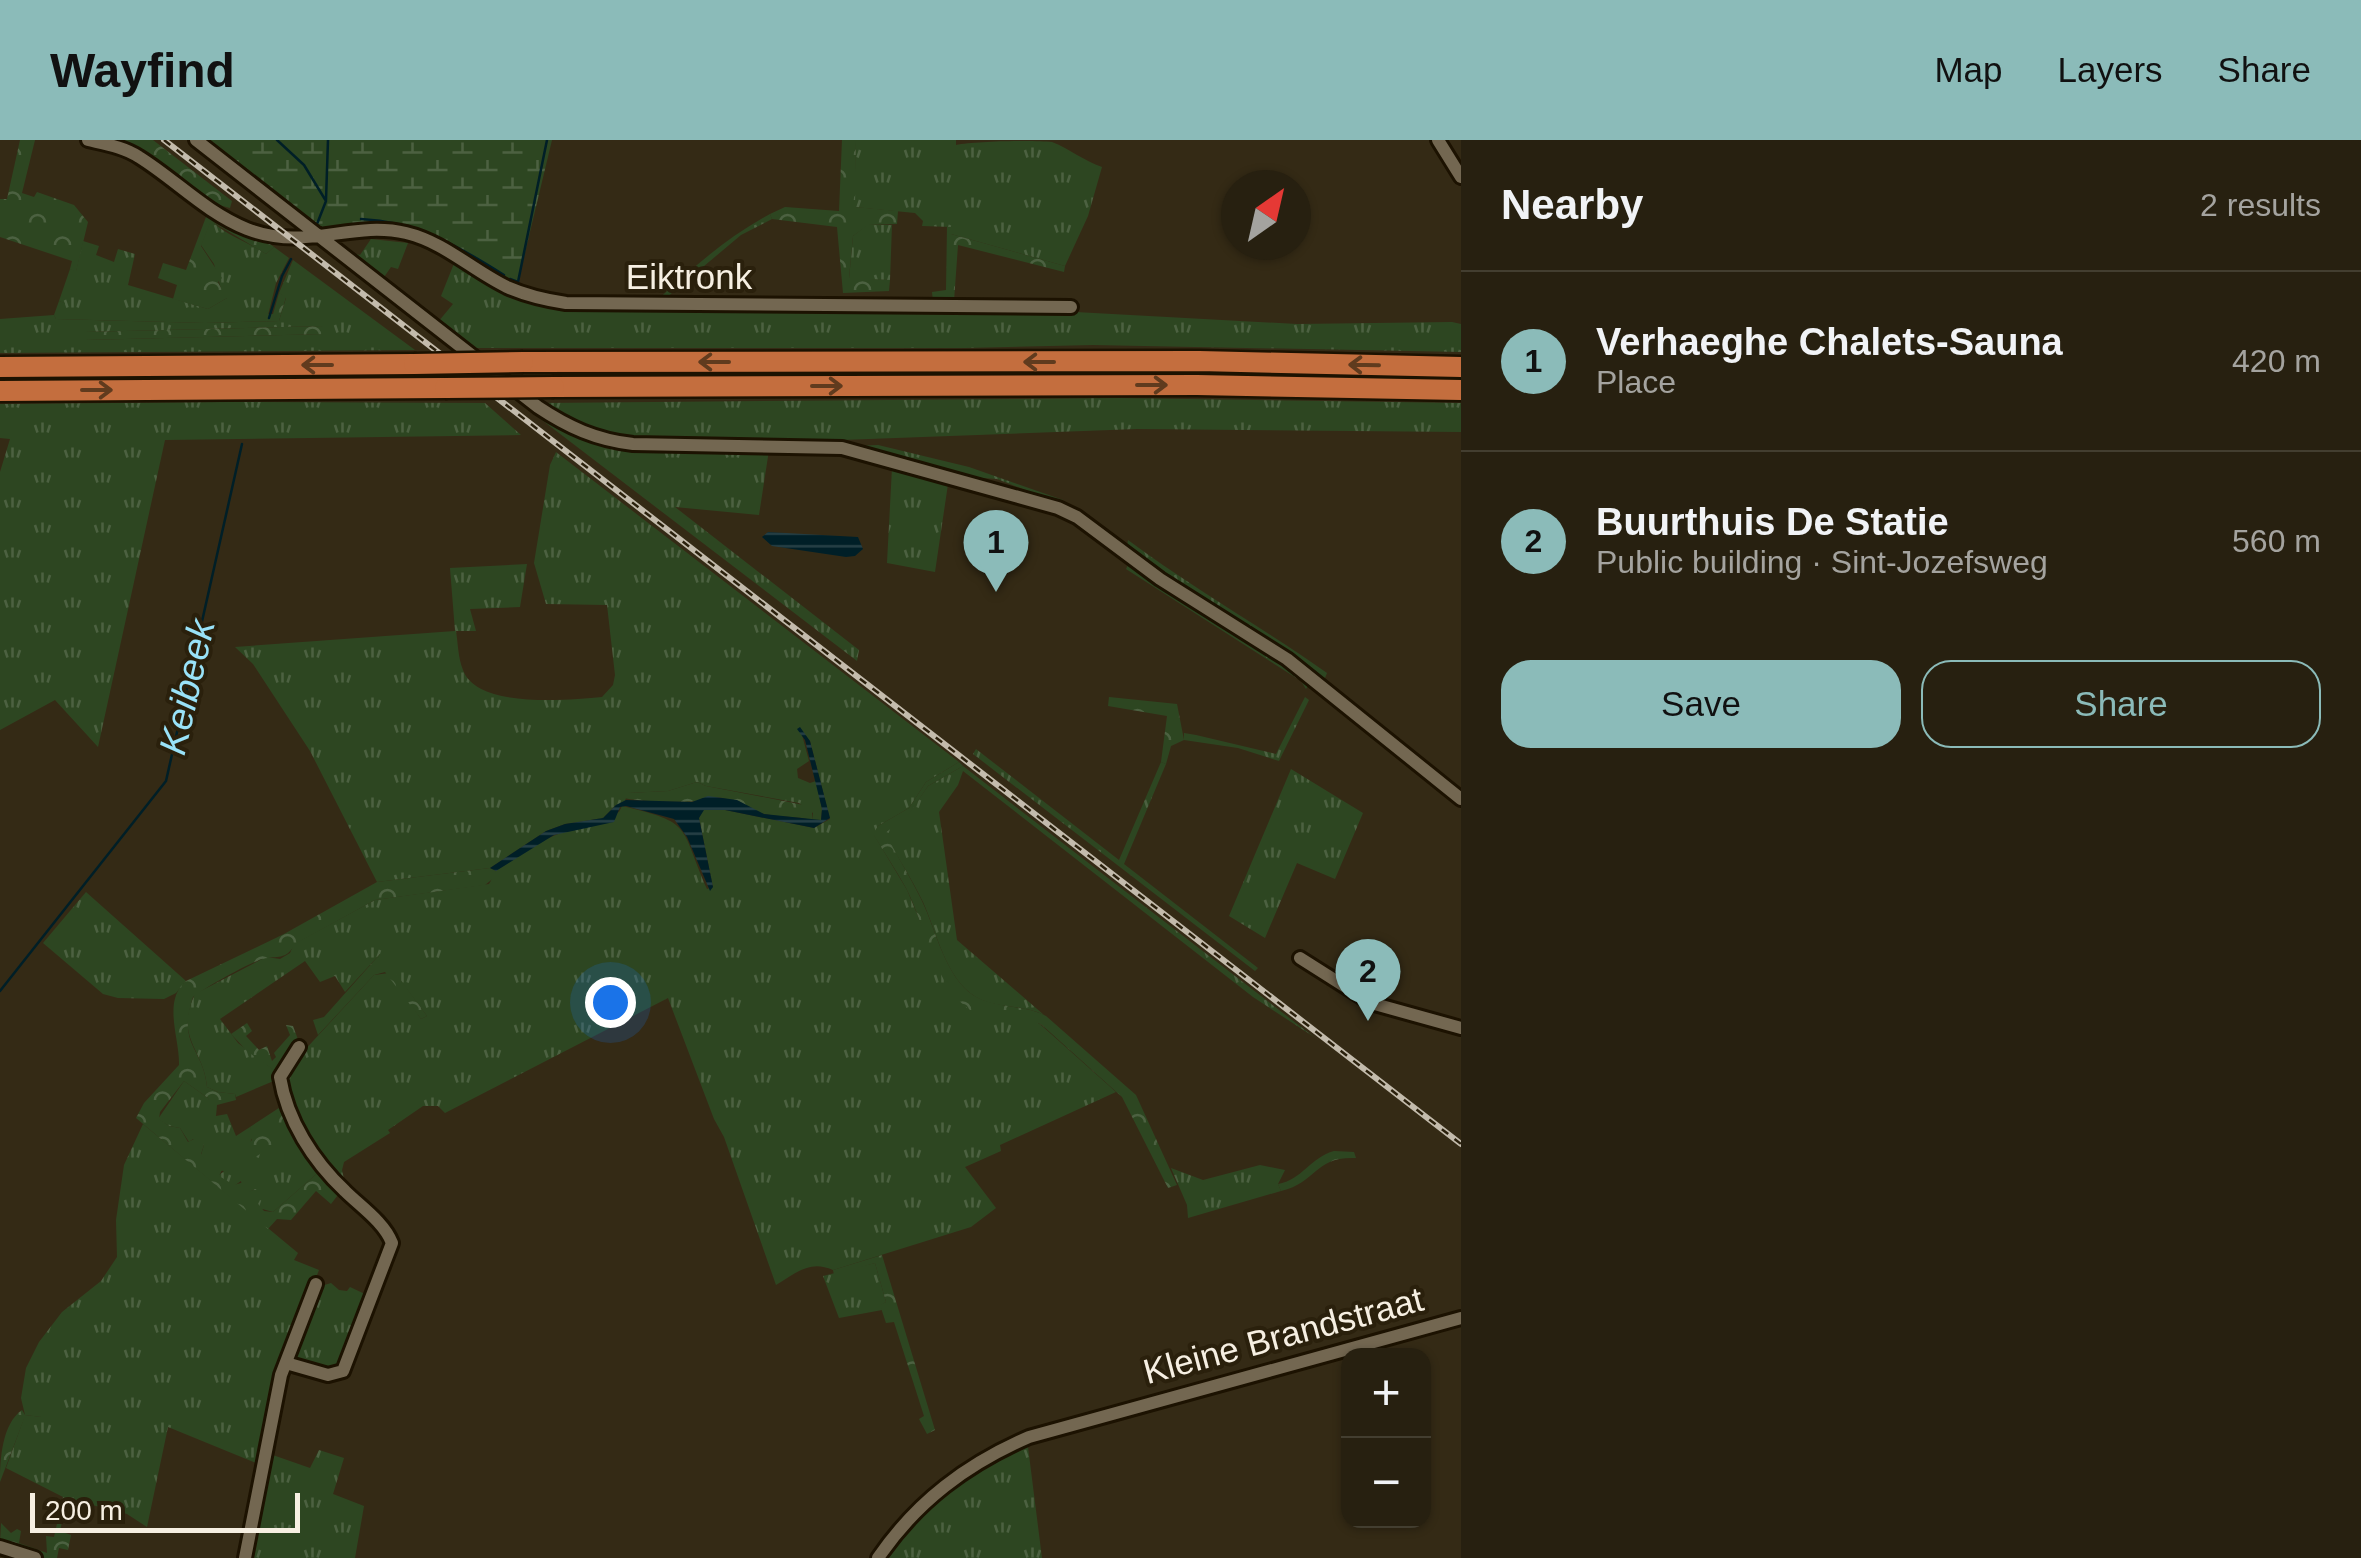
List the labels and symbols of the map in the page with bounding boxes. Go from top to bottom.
north arrow [1221,170,1311,260]
street label: Eiktronk [626,257,753,296]
one-way arrow [698,352,730,372]
one-way arrow [1023,352,1056,372]
one-way arrow [301,355,333,374]
one-way arrow [1348,355,1380,374]
one-way arrow [810,376,842,396]
one-way arrow [1134,376,1167,394]
one-way arrow [80,380,113,400]
pin: 1 [964,510,1028,592]
water label: Keibeek [151,613,223,759]
pin: 2 [1336,938,1400,1021]
your location [585,977,636,1028]
street label: Kleine Brandstraat [1139,1279,1427,1391]
scale bar [30,1488,300,1532]

